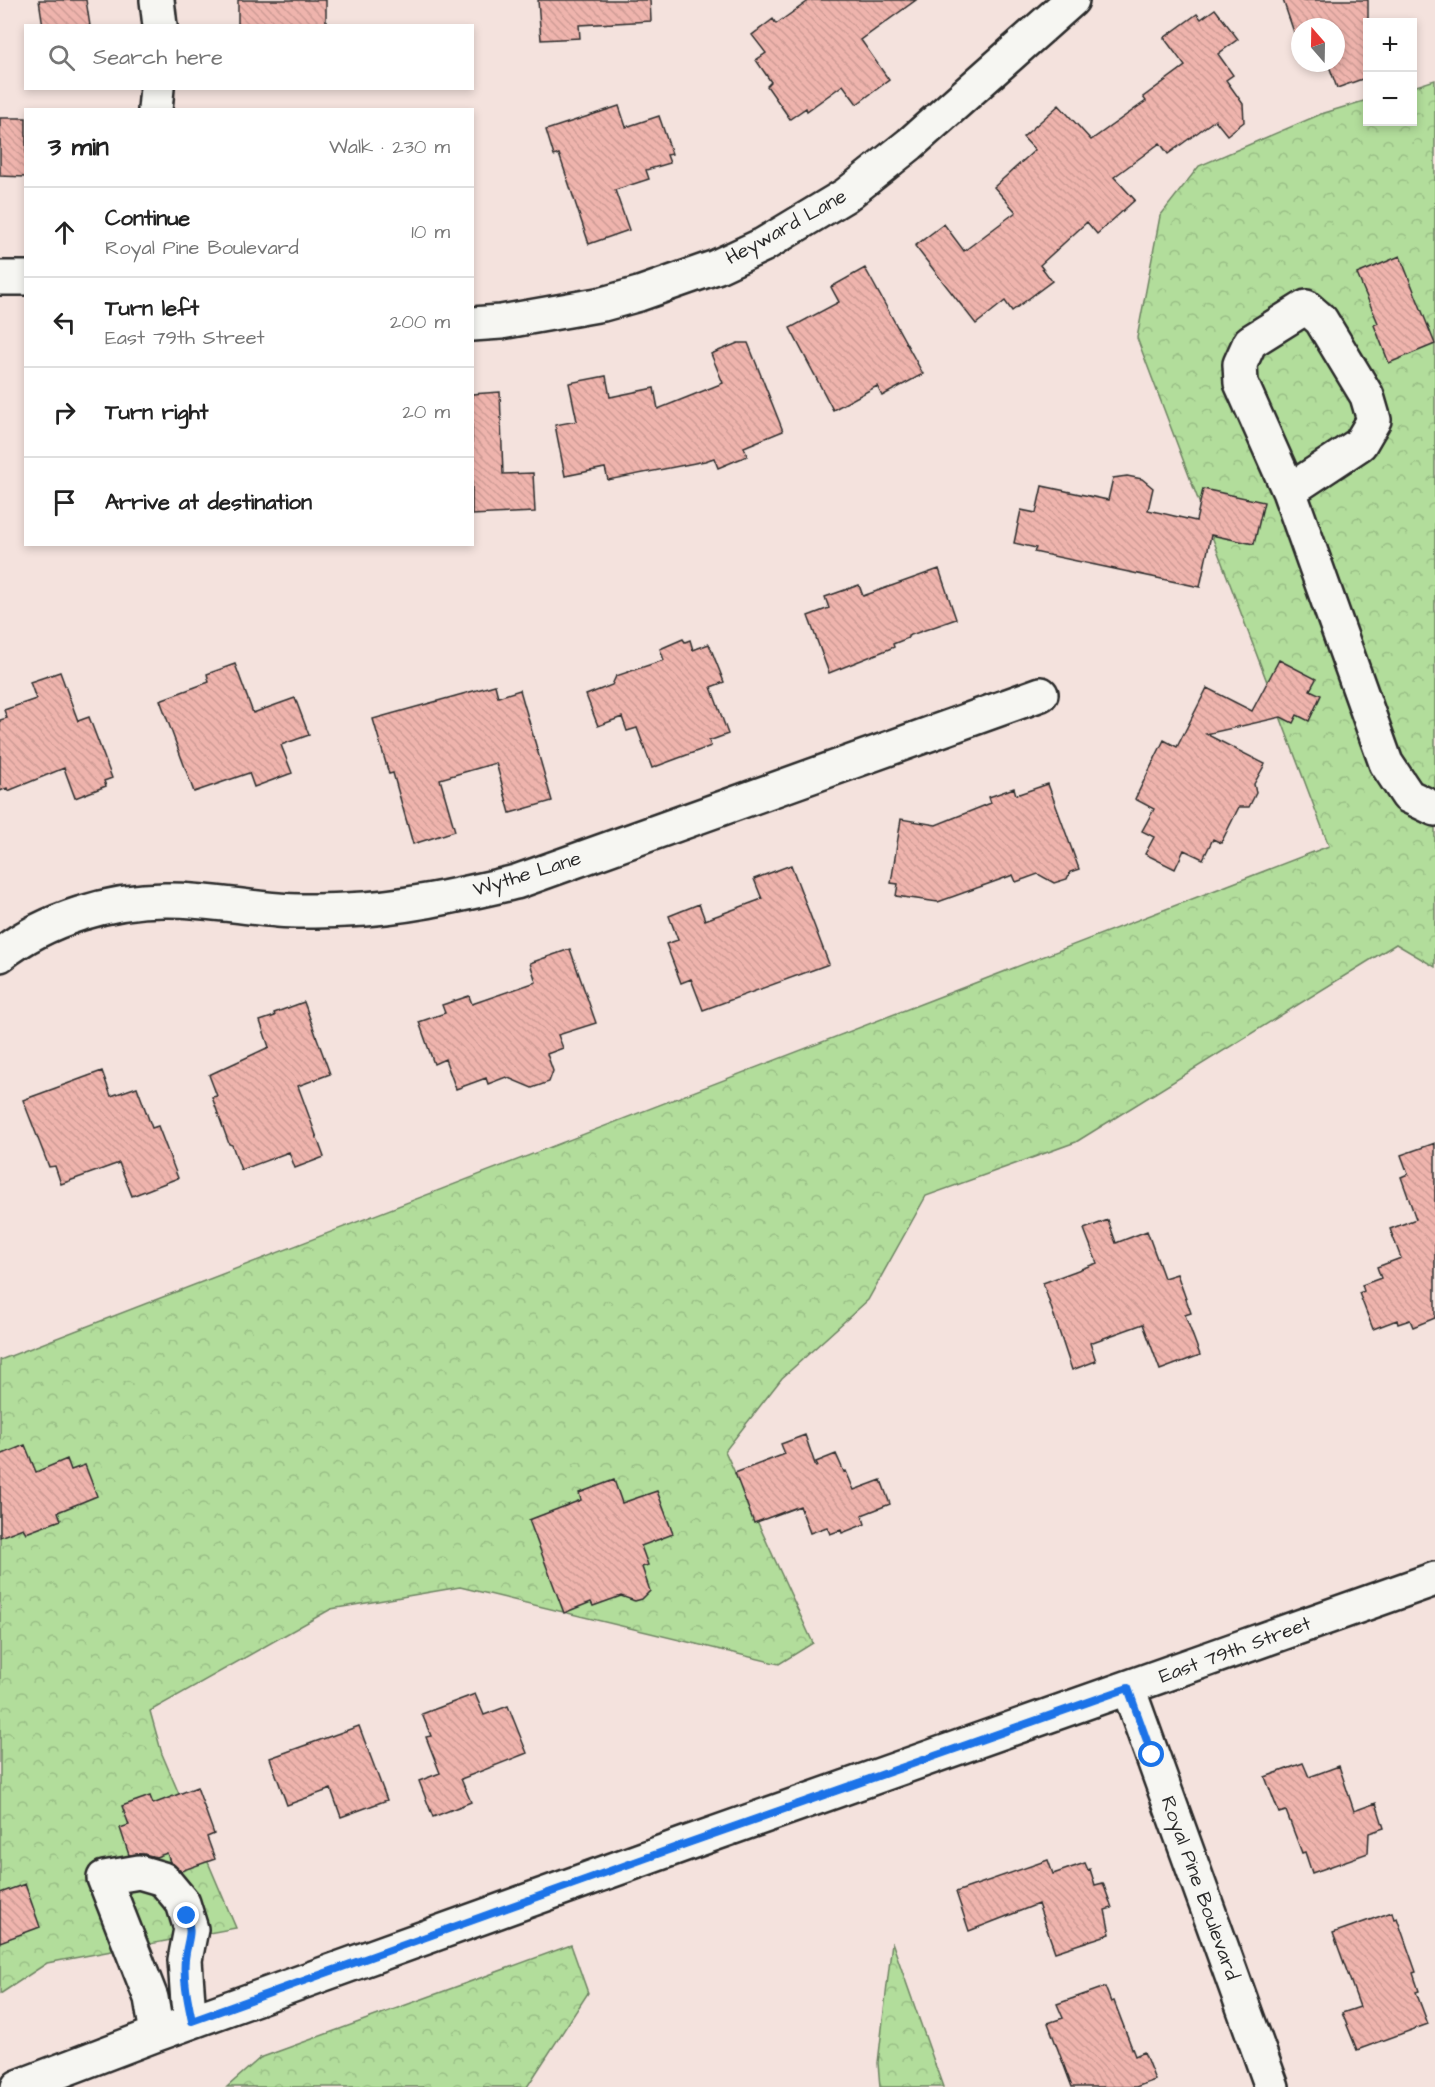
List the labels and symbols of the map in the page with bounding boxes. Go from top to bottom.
north arrow [1291,18,1345,72]
street label: Heyward Lane [720,182,852,273]
street label: Wythe Lane [470,844,585,905]
street label: East 79th Street [1155,1610,1315,1690]
route start [1138,1741,1164,1767]
street label: Royal Pine Boulevard [1153,1792,1246,1984]
route end [173,1902,199,1928]

